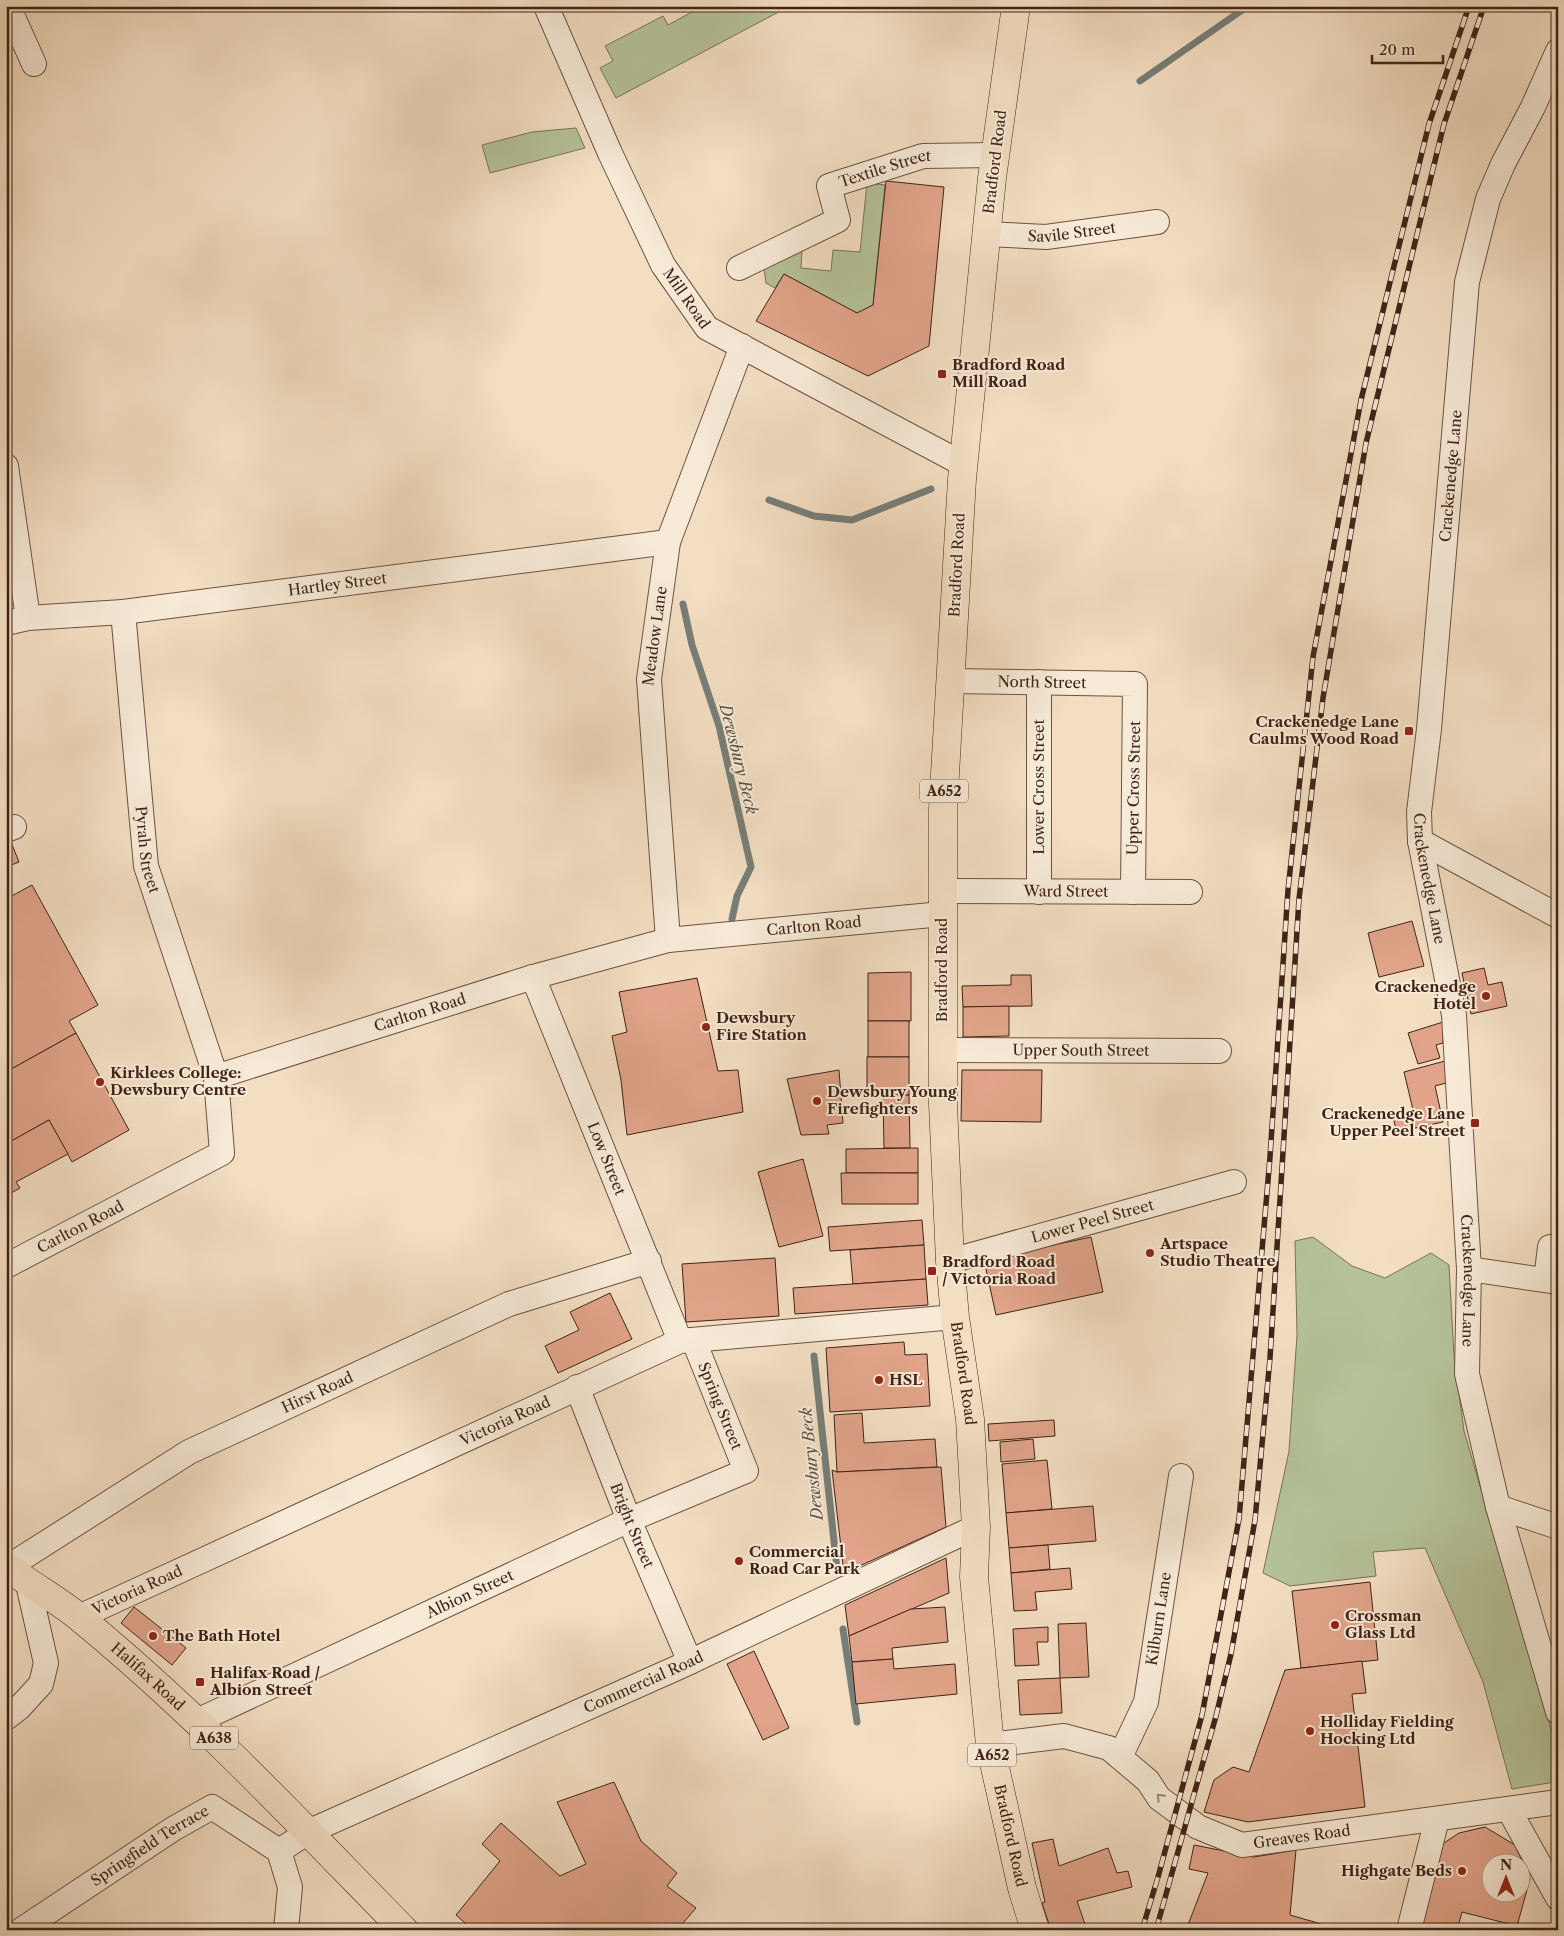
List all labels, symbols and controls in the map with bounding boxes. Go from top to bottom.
scale bar [1372,32,1443,64]
text: 20 m [1379,40,1415,59]
street label: Bradford Road [979,109,1010,215]
street label: Textile Street [836,146,932,191]
street label: Savile Street [1027,218,1117,246]
street label: Mill Road [659,264,715,332]
place label: Bradford Road Mill Road [952,355,1065,391]
marker: Bradford Road Mill Road [936,368,948,380]
street label: Crackenedge Lane [1435,409,1466,543]
street label: Bradford Road [944,512,969,618]
street label: Hartley Street [287,568,389,600]
street label: Meadow Lane [638,585,671,687]
street label: North Street [997,672,1087,692]
water label: Dewsbury Beck [715,700,763,817]
place label: Crackenedge Lane Caulms Wood Road [1249,712,1399,748]
street label: Lower Cross Street [1029,719,1048,855]
street label: Upper Cross Street [1123,720,1144,855]
marker: Crackenedge Lane Caulms Wood Road [1403,725,1415,737]
road number: A652 [920,779,968,802]
street label: Pyrah Street [132,805,165,896]
street label: Crackenedge Lane [1410,813,1450,946]
street label: Ward Street [1023,881,1109,901]
street label: Carlton Road [766,912,862,940]
street label: Bradford Road [932,918,951,1022]
place label: Crackenedge Hotel [1375,977,1476,1013]
street label: Carlton Road [372,989,468,1036]
marker: Crackenedge Hotel [1480,990,1492,1002]
place label: Dewsbury Fire Station [716,1008,808,1044]
marker: Dewsbury Fire Station [700,1021,712,1033]
street label: Upper South Street [1013,1040,1150,1060]
place label: Kirklees College: Dewsbury Centre [110,1063,246,1099]
marker: Kirklees College: Dewsbury Centre [94,1076,106,1088]
place label: Dewsbury Young Firefighters [827,1082,957,1118]
marker: Dewsbury Young Firefighters [811,1095,823,1107]
place label: Crackenedge Lane Upper Peel Street [1322,1104,1465,1140]
marker: Crackenedge Lane Upper Peel Street [1469,1117,1481,1129]
street label: Low Street [584,1119,630,1198]
street label: Lower Peel Street [1029,1195,1157,1247]
street label: Carlton Road [34,1196,127,1257]
street label: Crackenedge Lane [1457,1214,1479,1347]
place label: Artspace Studio Theatre [1159,1234,1275,1270]
marker: Artspace Studio Theatre [1144,1247,1156,1259]
place label: Bradford Road / Victoria Road [942,1252,1056,1288]
marker: Bradford Road / Victoria Road [926,1265,938,1277]
street label: Bradford Road [947,1320,980,1426]
street label: Spring Street [694,1359,747,1453]
street label: Hirst Road [278,1367,356,1417]
place label: HSL [889,1370,923,1389]
marker: HSL [873,1374,885,1386]
street label: Victoria Road [456,1392,553,1450]
water label: Dewsbury Beck [795,1406,827,1523]
street label: Bright Street [606,1480,659,1571]
place label: Commercial Road Car Park [749,1542,861,1578]
marker: Commercial Road Car Park [733,1555,745,1567]
street label: Victoria Road [88,1561,185,1619]
street label: Albion Street [422,1565,517,1623]
street label: Kilburn Lane [1142,1571,1175,1667]
place label: Crossman Glass Ltd [1345,1606,1422,1642]
marker: Crossman Glass Ltd [1329,1619,1341,1631]
place label: The Bath Hotel [163,1626,281,1645]
marker: The Bath Hotel [147,1630,159,1642]
street label: Halifax Road [107,1638,189,1714]
street label: Commercial Road [581,1647,706,1717]
place label: Halifax Road / Albion Street [209,1663,321,1699]
marker: Halifax Road / Albion Street [194,1676,206,1688]
place label: Holliday Fielding Hocking Ltd [1320,1712,1454,1748]
marker: Holliday Fielding Hocking Ltd [1304,1725,1316,1737]
road number: A638 [190,1726,238,1750]
road number: A652 [968,1744,1016,1766]
street label: Bradford Road [990,1782,1031,1889]
one-way arrow [1157,1794,1166,1803]
street label: Springfield Terrace [87,1801,212,1890]
street label: Greaves Road [1252,1820,1352,1852]
north arrow [1482,1854,1532,1904]
text: N [1500,1856,1512,1874]
place label: Highgate Beds [1341,1861,1452,1880]
marker: Highgate Beds [1456,1865,1468,1877]

